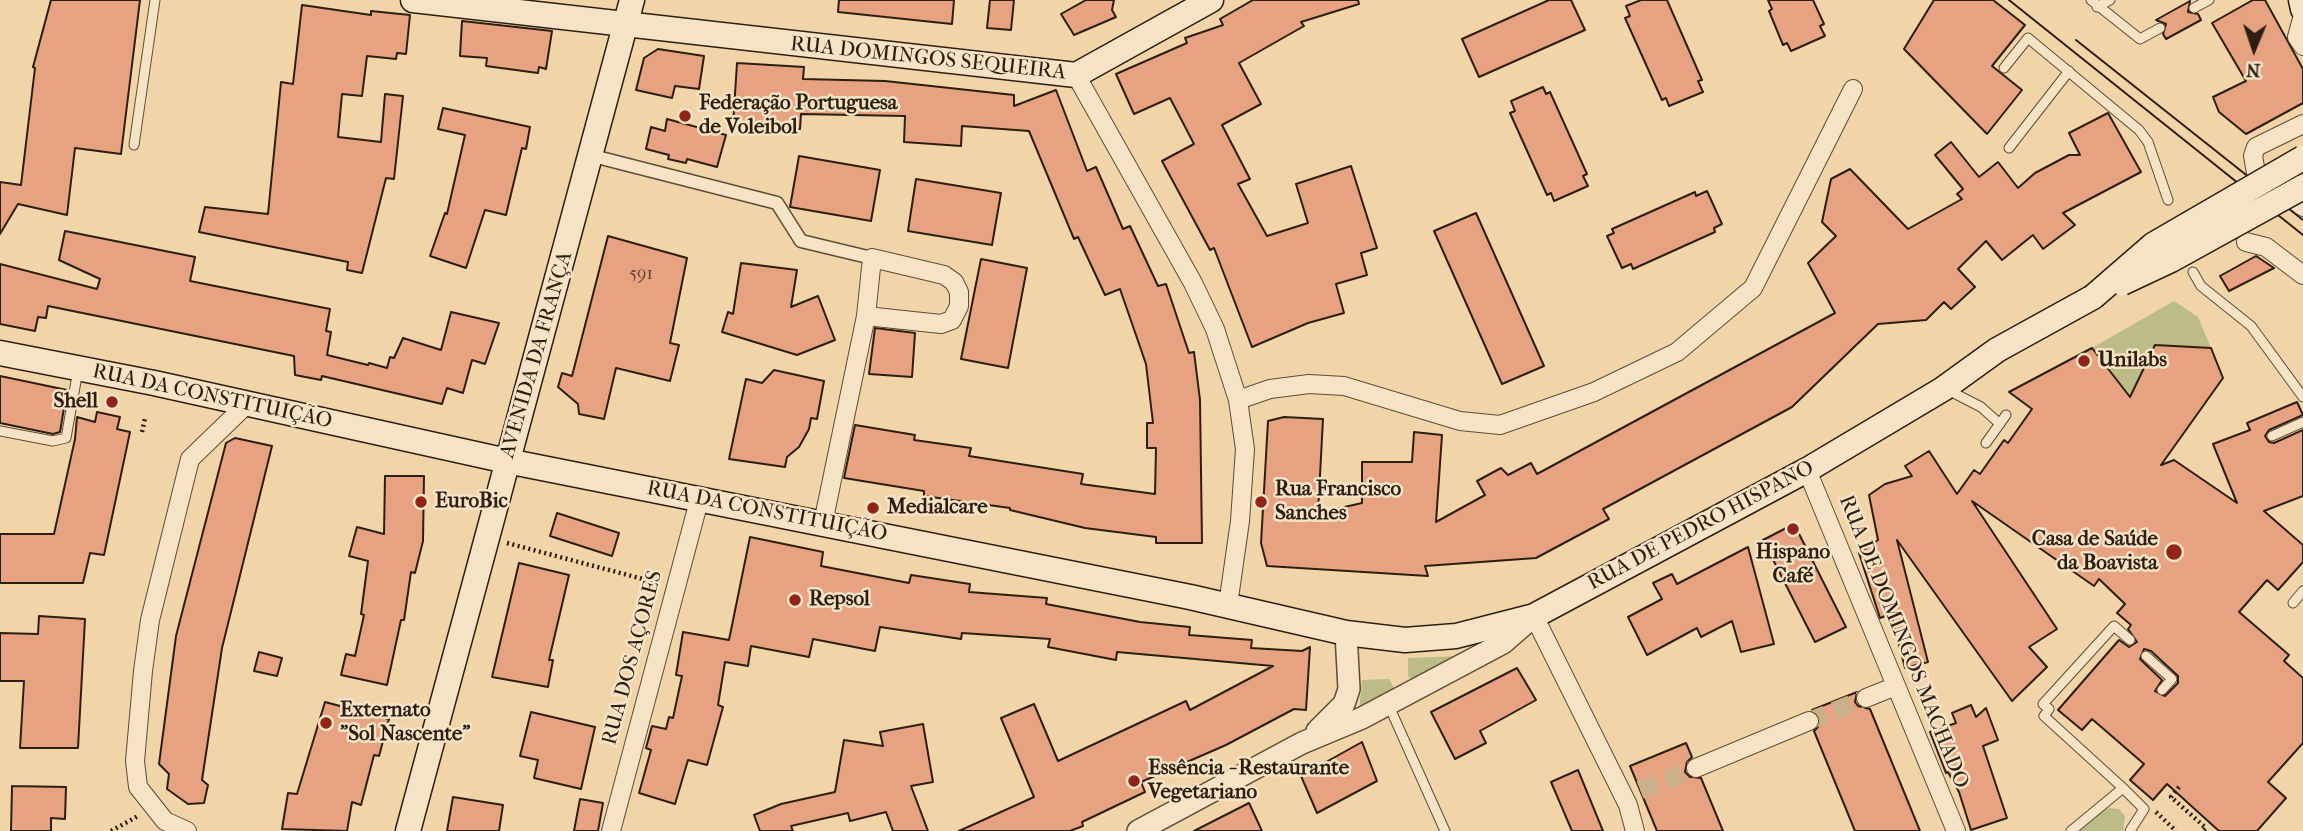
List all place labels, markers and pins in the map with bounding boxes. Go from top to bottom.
place label: Federação Portuguesa de Voleibol [699,91,897,141]
marker: Federação Portuguesa de Voleibol [677,108,693,124]
place label: Unilabs [2098,348,2167,374]
marker: Unilabs [2076,353,2092,369]
place label: Shell [54,389,98,415]
marker: Shell [104,394,120,410]
place label: Rua Francisco Sanches [1275,477,1401,527]
place label: EuroBic [435,489,508,515]
marker: EuroBic [413,494,429,510]
marker: Rua Francisco Sanches [1253,494,1269,510]
place label: Medialcare [887,495,988,521]
marker: Medialcare [865,500,881,516]
marker: Hispano Café [1785,521,1801,537]
place label: Casa de Saúde da Boavista [2032,527,2158,577]
place label: Hispano Café [1756,540,1830,590]
marker: Casa de Saúde da Boavista [2164,542,2184,562]
place label: Repsol [809,587,870,613]
marker: Repsol [787,592,803,608]
place label: Externato "Sol Nascente" [340,698,470,748]
marker: Externato "Sol Nascente" [318,715,334,731]
place label: Essência - Restaurante Vegetariano [1148,756,1349,806]
marker: Essência - Restaurante Vegetariano [1126,773,1142,789]

